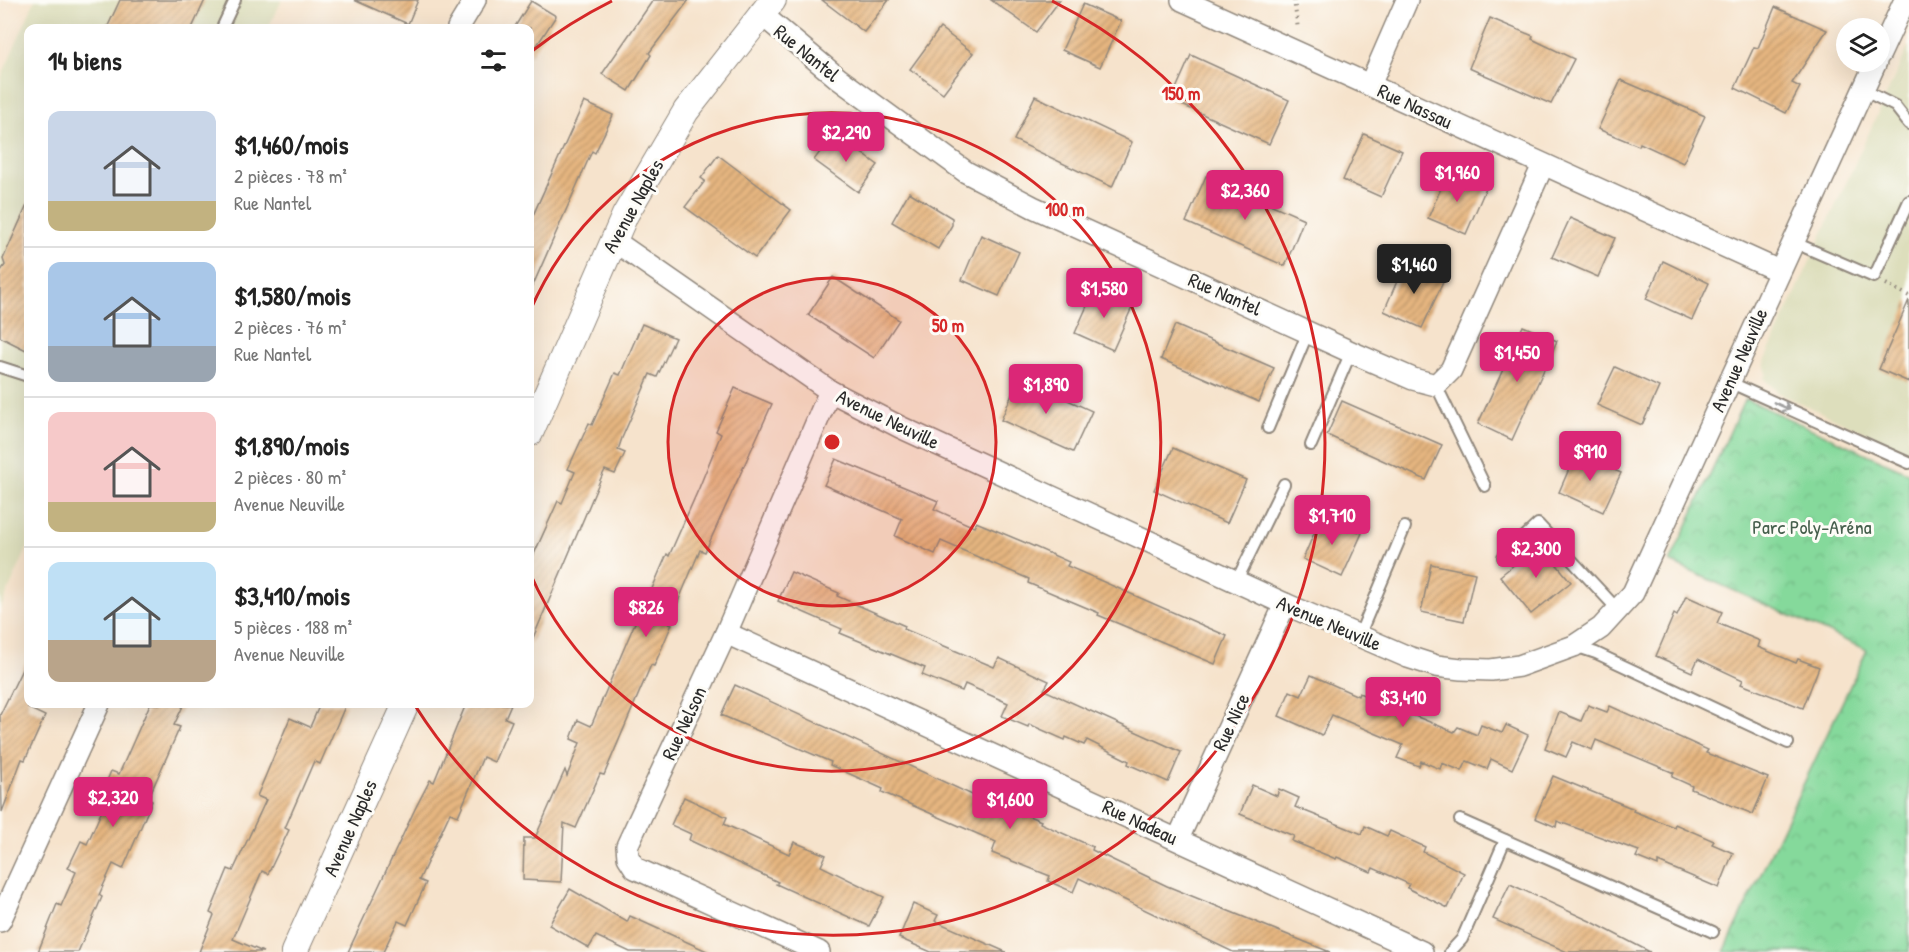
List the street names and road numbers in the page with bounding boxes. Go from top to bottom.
street label: Rue Nantel [769,18,846,88]
street label: Rue Nassau [1374,77,1457,135]
street label: Avenue Naples [596,154,670,257]
street label: Rue Nantel [1184,265,1267,322]
street label: Avenue Neuville [1704,304,1773,416]
street label: Avenue Neuville [832,382,944,455]
street label: Avenue Neuville [1273,588,1386,657]
street label: Rue Nelson [655,682,712,764]
street label: Rue Nice [1206,689,1256,755]
street label: Avenue Naples [316,775,383,880]
street label: Rue Nadeau [1098,792,1182,851]

